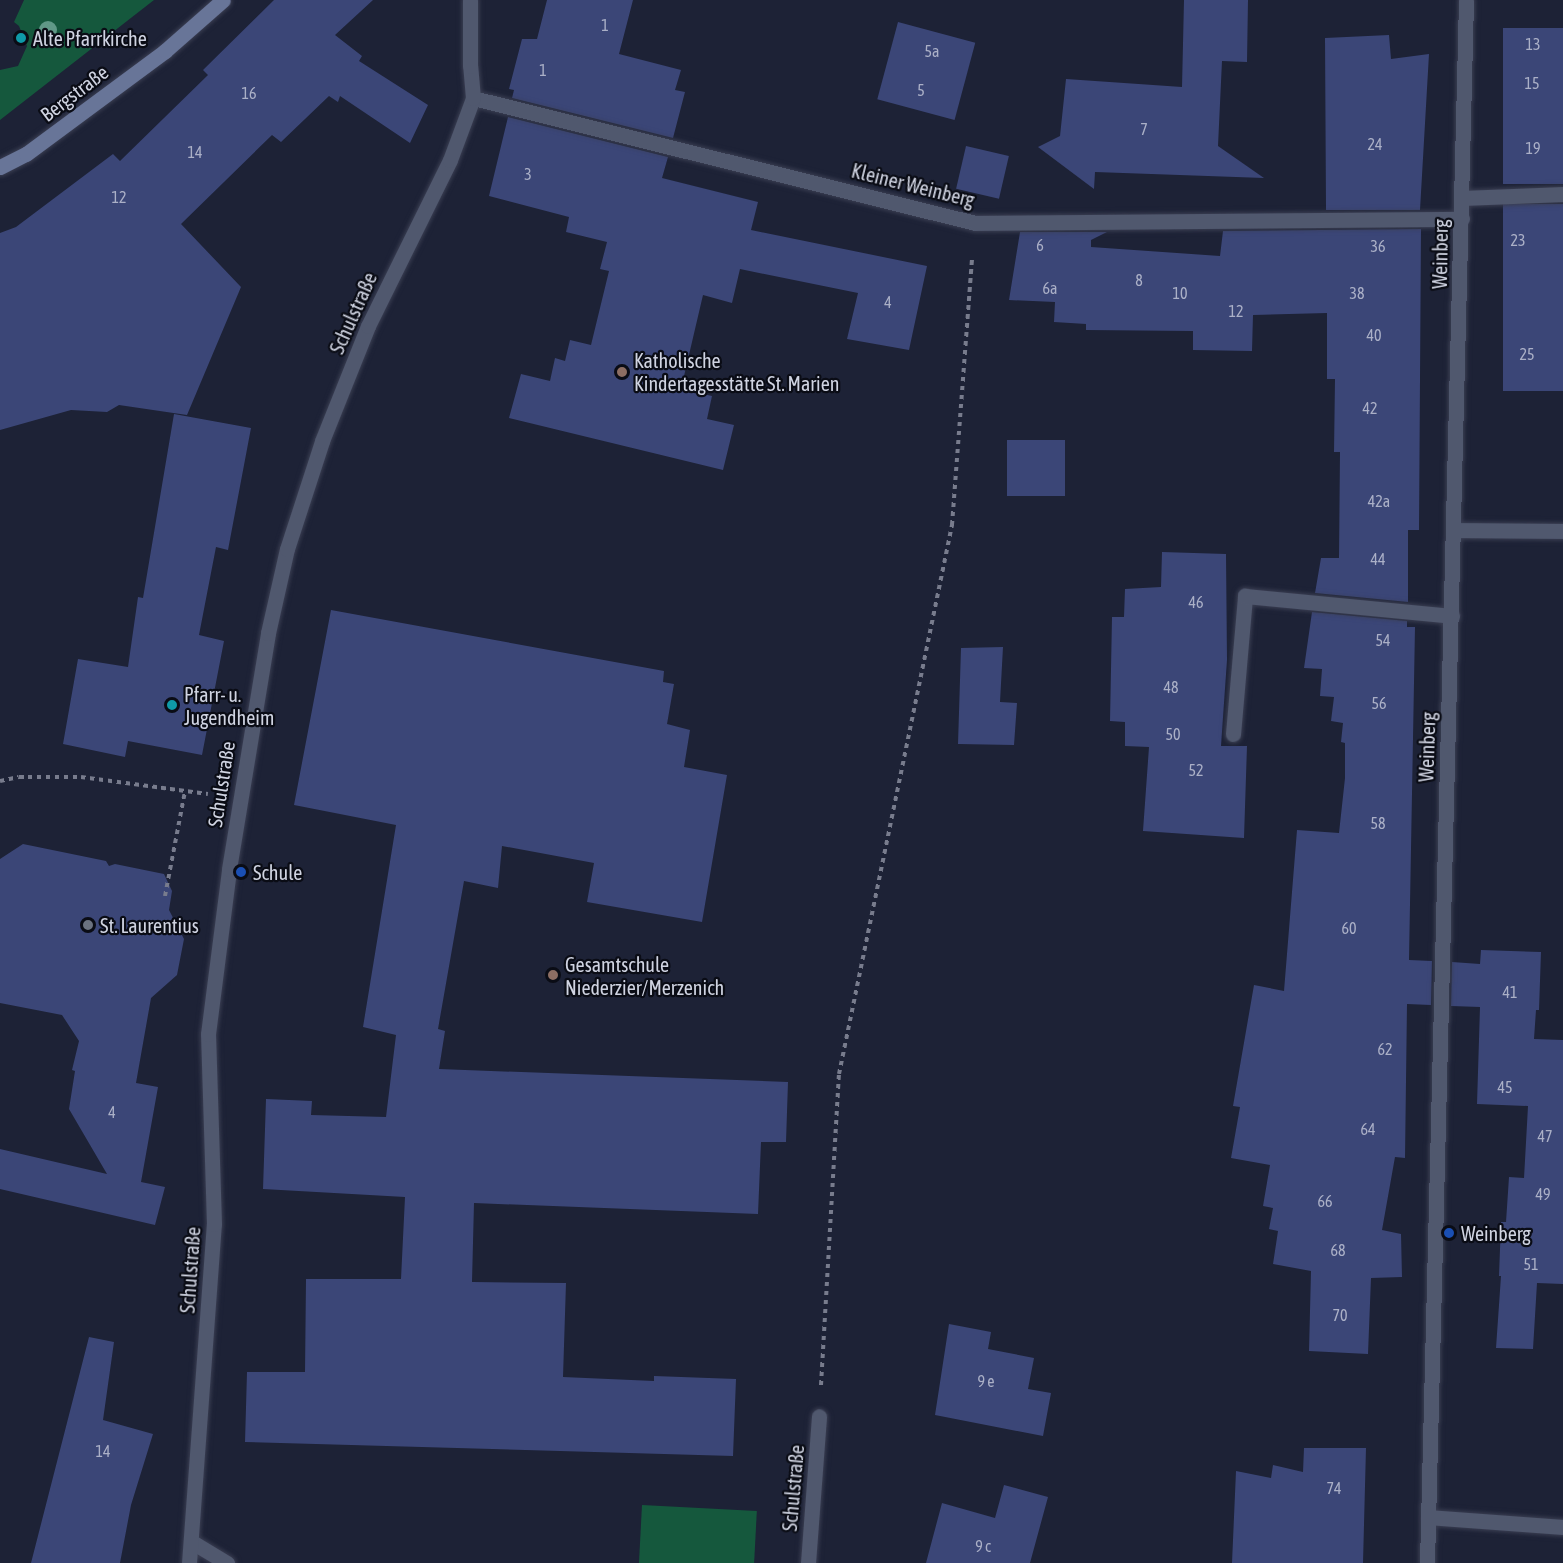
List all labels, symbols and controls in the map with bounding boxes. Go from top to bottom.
house number: 1 [601,15,609,35]
place label: Alte Pfarrkirche [33,26,147,50]
marker: Alte Pfarrkirche [14,31,28,45]
house number: 13 [1525,34,1541,54]
house number: 5a [925,41,939,61]
street label: Bergstraße [35,60,113,126]
house number: 1 [539,60,547,80]
house number: 15 [1524,73,1540,93]
house number: 5 [917,80,925,100]
house number: 16 [241,83,257,103]
house number: 7 [1140,119,1148,139]
house number: 24 [1367,134,1383,154]
house number: 19 [1525,138,1541,158]
house number: 14 [187,142,203,162]
street label: Kleiner Weinberg [849,158,977,212]
house number: 3 [524,164,532,184]
house number: 12 [111,187,127,207]
street label: Weinberg [1427,219,1453,289]
house number: 23 [1510,230,1526,250]
house number: 6 [1036,235,1044,255]
house number: 36 [1370,236,1386,256]
street label: Schulstraße [324,269,382,357]
house number: 8 [1135,270,1143,290]
house number: 6a [1043,278,1057,298]
house number: 10 [1172,283,1188,303]
house number: 38 [1349,283,1365,303]
house number: 4 [884,292,892,312]
house number: 12 [1228,301,1244,321]
house number: 40 [1366,325,1382,345]
house number: 25 [1519,344,1535,364]
place label: Katholische Kindertagesstätte St. Marien [634,348,839,395]
marker: Katholische Kindertagesstätte St. Marien [615,365,629,379]
house number: 42 [1362,398,1378,418]
house number: 42a [1368,491,1390,511]
house number: 44 [1370,549,1386,569]
house number: 46 [1188,592,1204,612]
house number: 54 [1375,630,1391,650]
house number: 48 [1163,677,1179,697]
place label: Pfarr- u. Jugendheim [184,682,274,729]
house number: 56 [1371,693,1387,713]
marker: Pfarr- u. Jugendheim [165,698,179,712]
street label: Weinberg [1414,712,1440,782]
house number: 50 [1165,724,1181,744]
street label: Schulstraße [202,739,240,829]
house number: 52 [1188,760,1204,780]
house number: 58 [1370,813,1386,833]
place label: Schule [253,860,302,884]
marker: Schule [234,865,248,879]
place label: St. Laurentius [100,913,199,937]
marker: St. Laurentius [81,918,95,932]
house number: 60 [1341,918,1357,938]
place label: Gesamtschule Niederzier/Merzenich [565,952,724,999]
marker: Gesamtschule Niederzier/Merzenich [546,968,560,982]
house number: 41 [1502,982,1518,1002]
house number: 62 [1377,1039,1393,1059]
house number: 45 [1497,1077,1513,1097]
house number: 4 [108,1102,116,1122]
house number: 64 [1360,1119,1376,1139]
house number: 47 [1537,1126,1553,1146]
house number: 49 [1535,1184,1551,1204]
house number: 66 [1317,1191,1333,1211]
place label: Weinberg [1461,1221,1531,1245]
street label: Schulstraße [175,1226,205,1314]
marker: Weinberg [1442,1226,1456,1240]
house number: 68 [1330,1240,1346,1260]
house number: 51 [1523,1254,1539,1274]
house number: 70 [1332,1305,1348,1325]
house number: 9 e [978,1371,994,1391]
house number: 14 [95,1441,111,1461]
street label: Schulstraße [777,1444,809,1532]
house number: 74 [1326,1478,1342,1498]
house number: 9 c [975,1536,991,1556]

